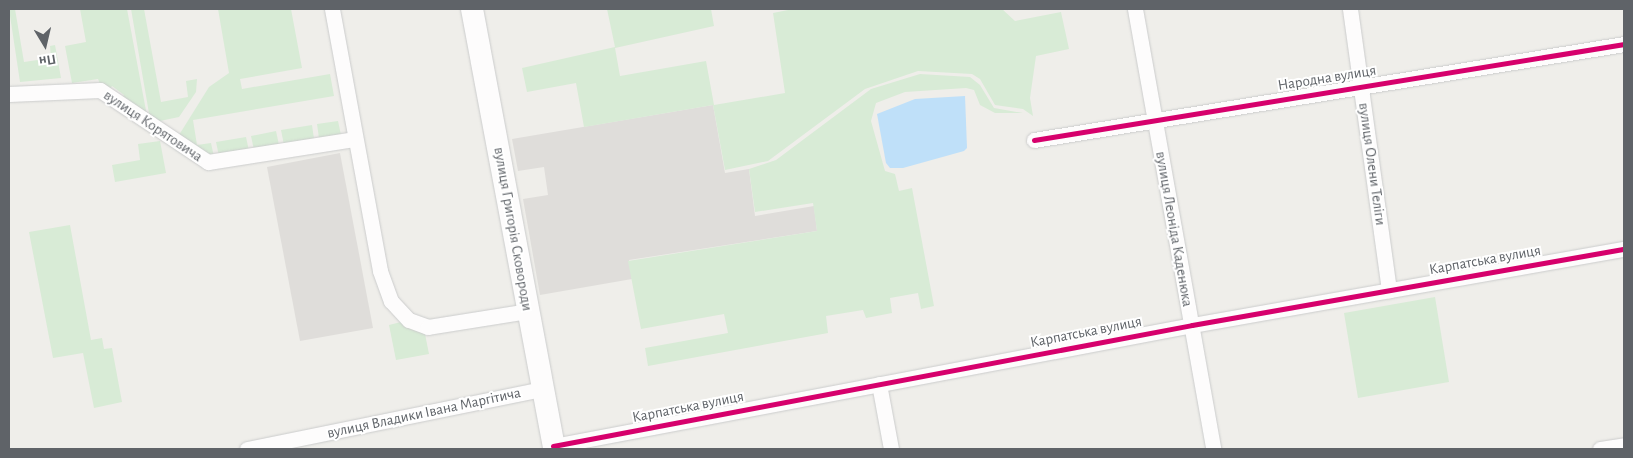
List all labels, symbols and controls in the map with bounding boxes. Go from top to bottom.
north arrow [20,20,70,70]
text: Пн [38,52,57,68]
street label: Народна вулиця [1277,61,1377,95]
street label: вулиця Корятовича [100,86,206,166]
street label: вулиця Олени Теліги [1354,102,1390,226]
street label: вулиця Григорія Сковороди [490,146,536,312]
street label: вулиця Леоніда Каденюка [1151,150,1197,308]
street label: Карпатська вулиця [1428,241,1542,279]
street label: Карпатська вулиця [1029,312,1143,352]
street label: вулиця Владики Івана Маргітича [326,384,522,442]
street label: Карпатська вулиця [631,387,745,427]

